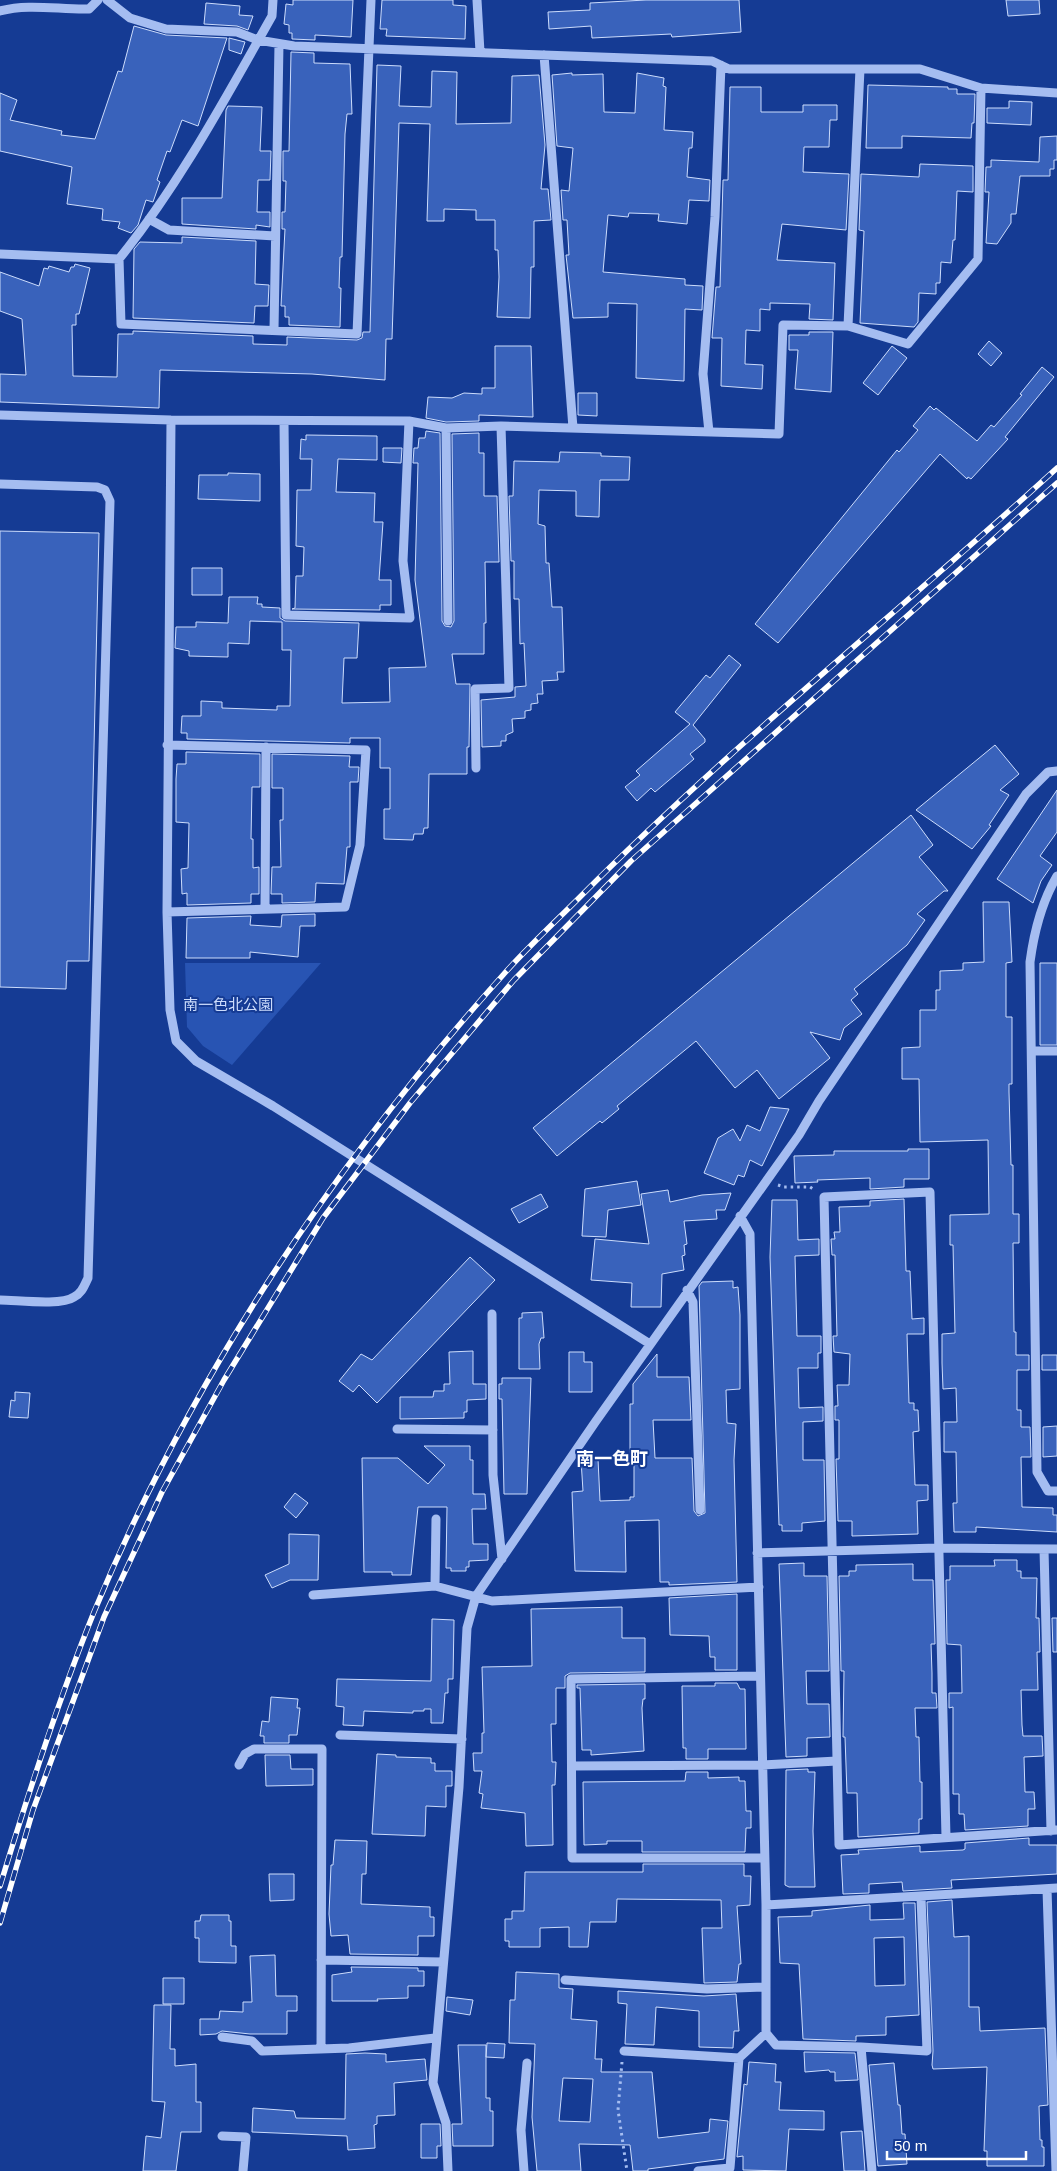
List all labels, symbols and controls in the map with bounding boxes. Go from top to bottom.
park label: 南一色北公園 [183,996,273,1013]
district label: 南一色町 [576,1449,648,1469]
scale bar [887,2128,1026,2160]
text: 50 m [894,2137,927,2154]

